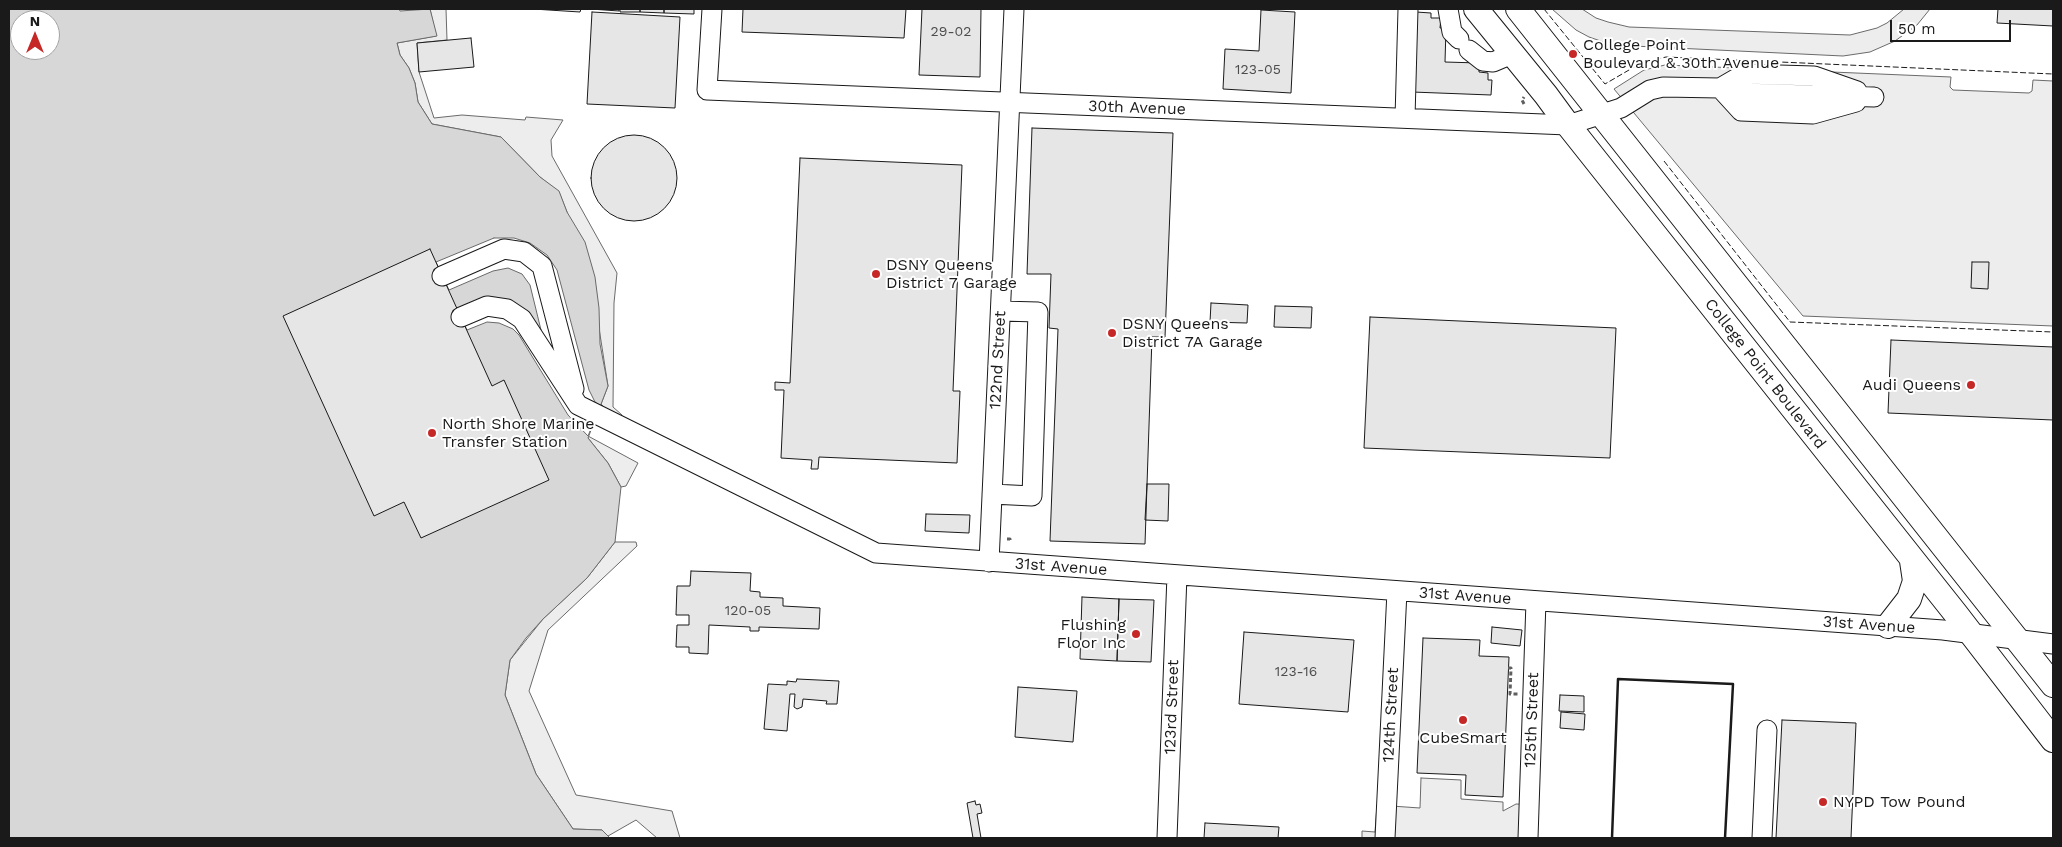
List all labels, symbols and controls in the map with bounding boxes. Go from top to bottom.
north arrow [10,10,60,60]
scale bar [1892,10,2013,42]
text: N [30,13,40,29]
text: 50 m [1898,20,1935,38]
house number: 29-02 [931,24,971,40]
place label: College Point Boulevard & 30th Avenue [1583,35,1779,73]
marker: College Point Boulevard & 30th Avenue [1567,48,1579,60]
house number: 123-05 [1235,62,1281,78]
street label: 30th Avenue [1088,97,1186,119]
place label: DSNY Queens District 7 Garage [886,255,1017,293]
marker: DSNY Queens District 7 Garage [870,268,882,280]
street label: College Point Boulevard [1700,295,1830,453]
street label: 122nd Street [986,310,1010,410]
place label: DSNY Queens District 7A Garage [1122,314,1263,352]
marker: DSNY Queens District 7A Garage [1106,327,1118,339]
place label: Audi Queens [1862,375,1961,395]
marker: Audi Queens [1965,379,1977,391]
place label: North Shore Marine Transfer Station [442,414,595,452]
marker: North Shore Marine Transfer Station [426,427,438,439]
street label: 31st Avenue [1014,554,1108,580]
street label: 31st Avenue [1418,583,1512,609]
house number: 120-05 [725,603,771,619]
street label: 31st Avenue [1822,612,1916,638]
place label: Flushing Floor Inc [1057,615,1126,653]
marker: Flushing Floor Inc [1130,628,1142,640]
street label: 123rd Street [1161,659,1183,755]
house number: 123-16 [1275,664,1317,680]
street label: 124th Street [1379,667,1403,763]
street label: 125th Street [1521,672,1543,768]
marker: CubeSmart [1457,714,1469,726]
place label: CubeSmart [1419,728,1507,748]
place label: NYPD Tow Pound [1833,792,1965,812]
marker: NYPD Tow Pound [1817,796,1829,808]

